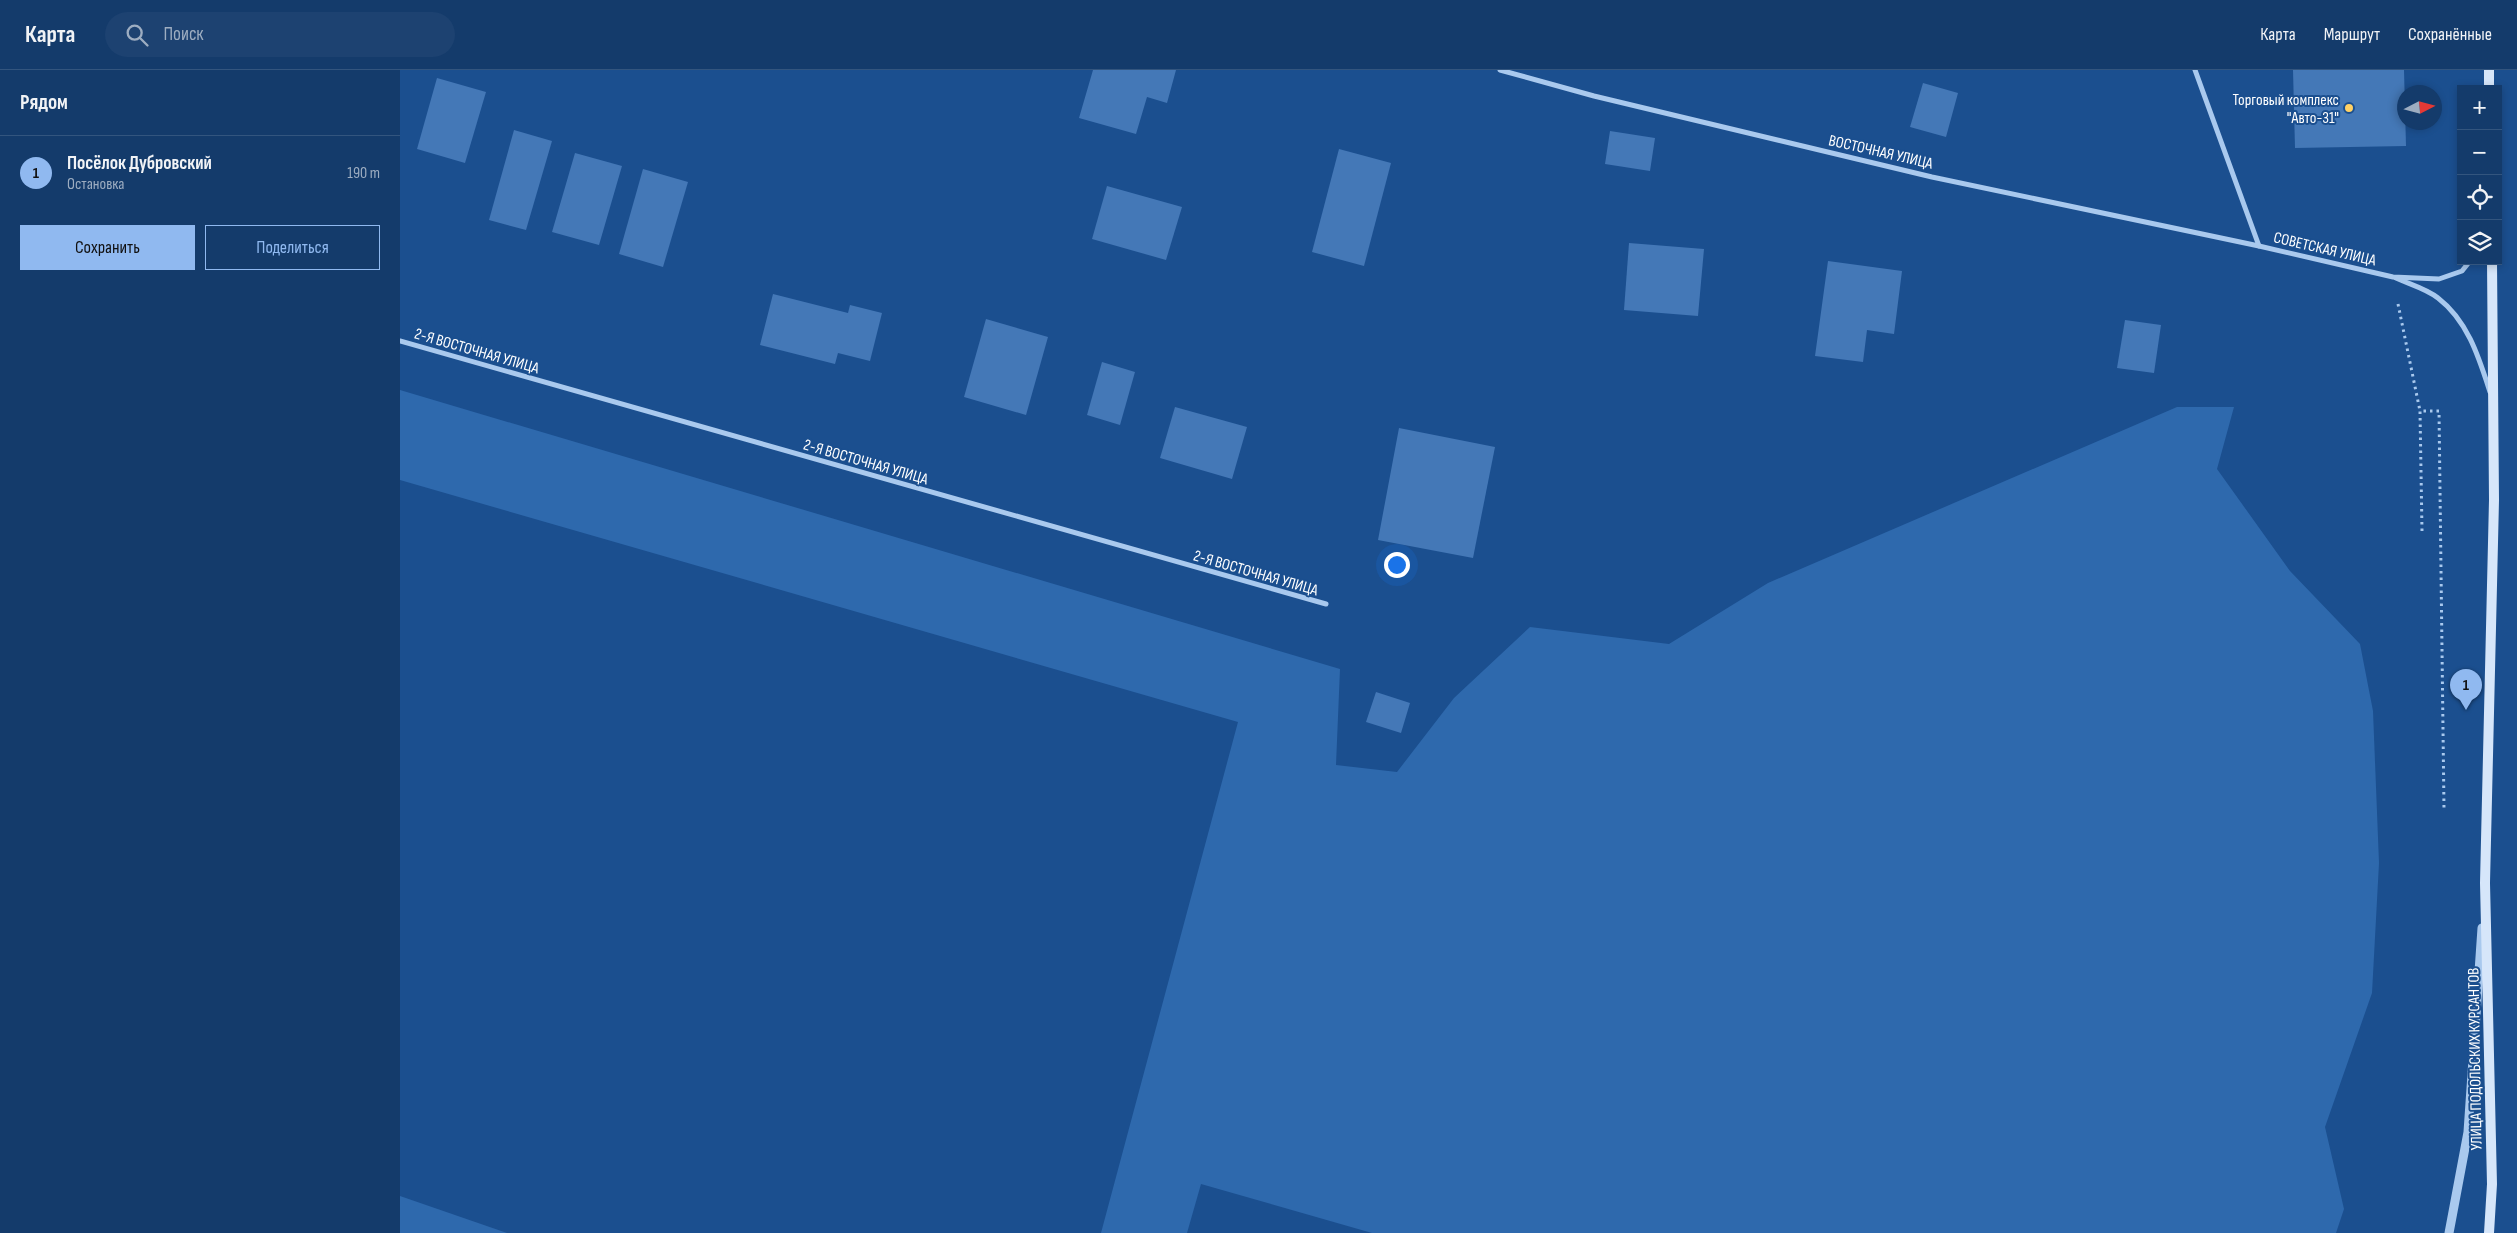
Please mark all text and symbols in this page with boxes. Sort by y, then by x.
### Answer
search box [105,12,455,57]
text: Карта [25,20,75,49]
icon: search [123,21,151,49]
text: Поиск [163,23,204,46]
text: Карта [2260,24,2296,45]
text: Маршрут [2324,24,2380,45]
text: Сохранённые [2408,24,2492,45]
north arrow [2397,85,2442,130]
map controls [2457,85,2502,265]
button: + [2457,85,2502,130]
text: Рядом [20,90,68,115]
place label: Торговый комплекс "Авто-31" [2233,91,2339,128]
marker: Торговый комплекс "Авто-31" [2343,102,2355,114]
button: − [2457,130,2502,175]
street label: ВОСТОЧНАЯ УЛИЦА [1827,131,1935,174]
text: Посёлок Дубровский [67,152,212,175]
text: 1 [33,164,39,183]
text: 190 m [347,164,380,183]
text: Остановка [67,175,124,194]
button: locate [2457,175,2502,220]
button: layers [2457,220,2502,265]
button: Сохранить [20,225,195,270]
button: Поделиться [205,225,380,270]
street label: СОВЕТСКАЯ УЛИЦА [2272,228,2378,271]
street label: 2-Я ВОСТОЧНАЯ УЛИЦА [412,325,541,378]
street label: 2-Я ВОСТОЧНАЯ УЛИЦА [801,436,930,489]
street label: 2-Я ВОСТОЧНАЯ УЛИЦА [1191,547,1320,600]
your location [1384,552,1410,578]
pin: 1 [2450,669,2482,710]
street label: УЛИЦА ПОДОЛЬСКИХ КУРСАНТОВ [2464,967,2487,1150]

